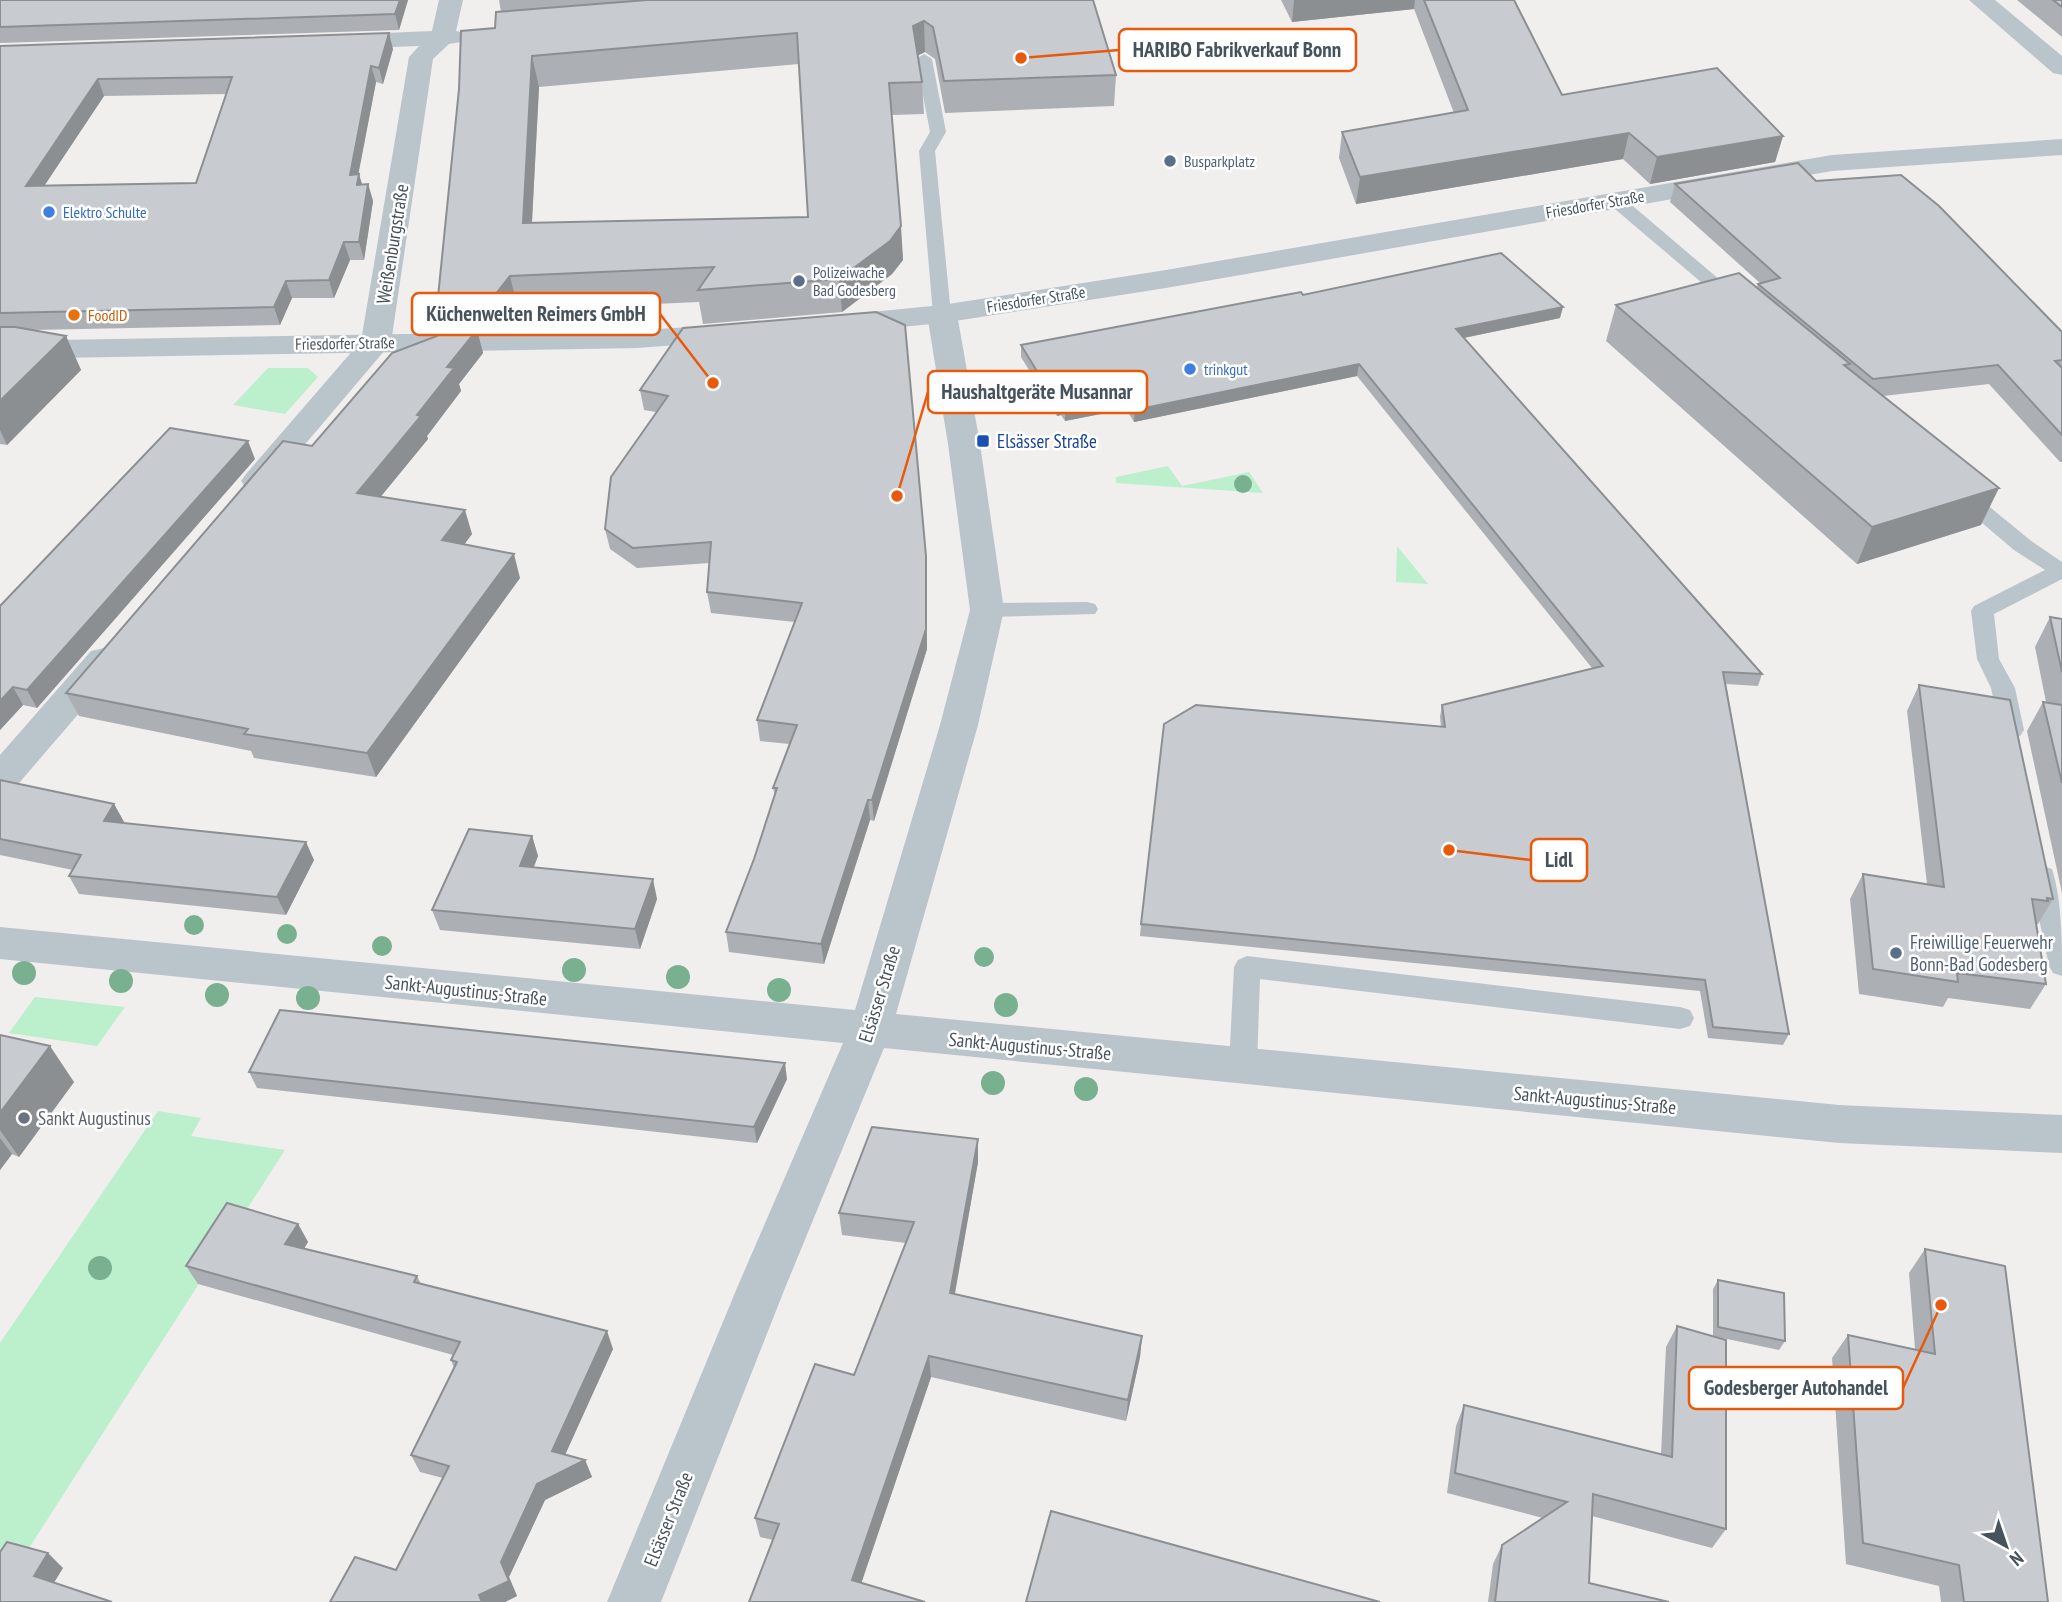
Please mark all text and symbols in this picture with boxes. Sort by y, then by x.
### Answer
callout: HARIBO Fabrikverkauf Bonn [1119,29,1356,71]
text: HARIBO Fabrikverkauf Bonn [1133,36,1341,63]
place label: Busparkplatz [1184,151,1255,171]
marker: Busparkplatz [1162,153,1178,169]
street label: Weißenburgstraße [371,182,413,306]
street label: Friesdorfer Straße [1544,186,1646,222]
place label: Elektro Schulte [63,202,147,222]
marker: Elektro Schulte [41,204,57,220]
place label: Polizeiwache Bad Godesberg [813,262,896,300]
marker: Polizeiwache Bad Godesberg [791,273,807,289]
street label: Friesdorfer Straße [985,281,1087,317]
callout: Küchenwelten Reimers GmbH [412,293,660,335]
text: Küchenwelten Reimers GmbH [426,300,646,327]
place label: FoodID [88,305,128,325]
marker: FoodID [66,307,82,323]
street label: Friesdorfer Straße [295,332,395,354]
place label: trinkgut [1204,359,1248,379]
marker: trinkgut [1182,361,1198,377]
callout: Haushaltgeräte Musannar [928,371,1147,413]
text: Haushaltgeräte Musannar [941,378,1134,405]
place label: Elsässer Straße [997,429,1097,453]
marker: Elsässer Straße [975,433,991,449]
callout: Lidl [1531,839,1587,881]
text: Lidl [1545,846,1574,873]
place label: Freiwillige Feuerwehr Bonn-Bad Godesberg [1910,930,2054,976]
street label: Elsässer Straße [853,943,905,1045]
marker: Freiwillige Feuerwehr Bonn-Bad Godesberg [1888,945,1904,961]
street label: Sankt-Augustinus-Straße [384,970,548,1010]
street label: Sankt-Augustinus-Straße [948,1027,1112,1065]
street label: Sankt-Augustinus-Straße [1513,1081,1677,1119]
place label: Sankt Augustinus [38,1106,151,1130]
marker: Sankt Augustinus [16,1110,32,1126]
callout: Godesberger Autohandel [1689,1367,1903,1409]
text: Godesberger Autohandel [1704,1374,1889,1401]
street label: Elsässer Straße [638,1468,698,1570]
north arrow [1971,1511,2041,1581]
text: N [2005,1547,2029,1572]

